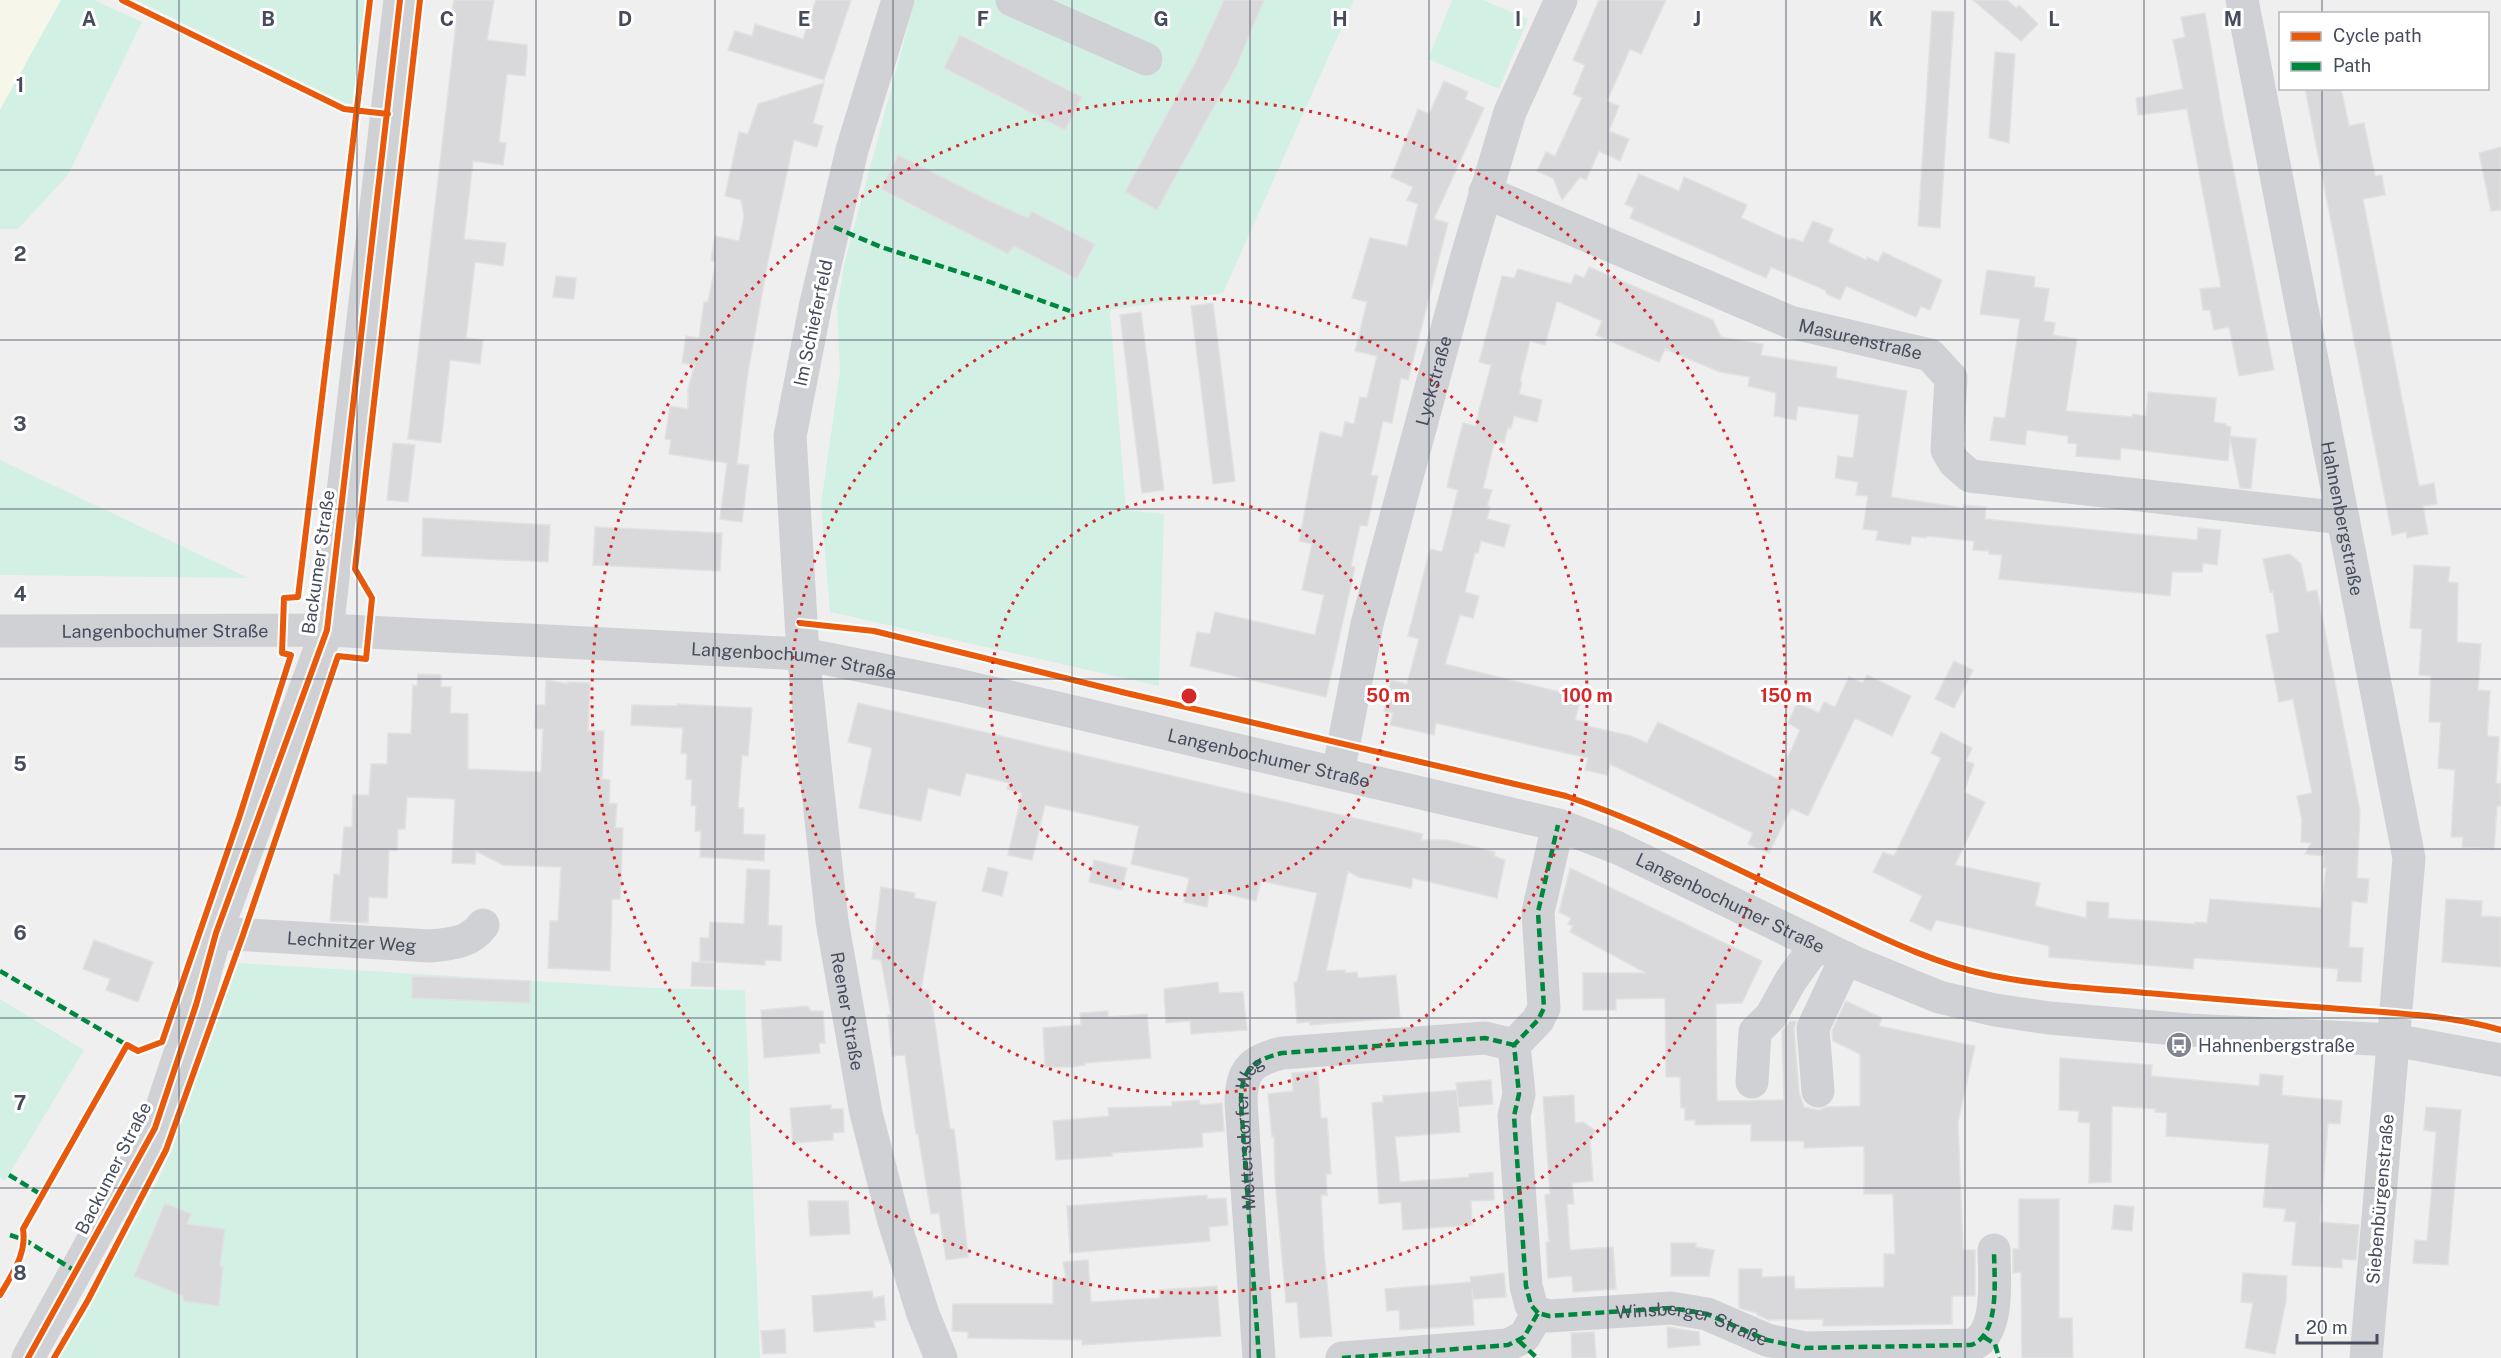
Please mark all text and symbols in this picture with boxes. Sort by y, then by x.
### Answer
text: A [82,7,96,31]
text: B [261,7,275,31]
text: C [440,7,454,31]
text: D [618,7,632,31]
text: E [798,7,810,31]
text: F [977,7,989,31]
text: G [1153,7,1169,31]
text: H [1332,7,1348,31]
text: I [1515,7,1521,31]
text: J [1693,7,1701,31]
text: K [1869,7,1883,31]
text: L [2048,7,2060,31]
text: M [2224,7,2242,31]
legend [2279,12,2489,90]
text: Cycle path [2333,25,2422,46]
text: Path [2333,55,2371,76]
text: 1 [16,73,24,97]
text: 2 [14,242,26,266]
street label: Im Schieferfeld [789,258,837,388]
street label: Masurenstraße [1797,314,1924,363]
street label: Lyckstraße [1411,333,1455,428]
text: 3 [13,412,27,436]
street label: Hahnenbergstraße [2318,439,2368,597]
street label: Backumer Straße [297,488,339,636]
text: 4 [13,582,27,606]
street label: Langenbochumer Straße [61,620,269,641]
street label: Langenbochumer Straße [691,638,898,683]
text: 50 m [1366,685,1410,706]
text: 100 m [1561,685,1613,706]
text: 150 m [1760,685,1812,706]
centre of rings [1179,686,1199,706]
street label: Langenbochumer Straße [1166,724,1372,791]
text: 5 [13,752,27,776]
street label: Langenbochumer Straße [1633,848,1828,957]
text: 6 [13,921,27,945]
street label: Lechnitzer Weg [286,927,417,956]
street label: Reener Straße [827,950,869,1072]
bus stop icon: Hahnenbergstraße [2164,1030,2194,1060]
place label: Hahnenbergstraße [2198,1035,2355,1056]
street label: Mettersdorfer Weg [1230,1050,1268,1211]
text: 7 [14,1091,26,1115]
street label: Backumer Straße [71,1098,155,1238]
street label: Siebenbürgenstraße [2362,1113,2398,1285]
text: 8 [13,1261,27,1285]
street label: Winsberger Straße [1615,1297,1771,1350]
scale bar [2297,1307,2376,1345]
text: 20 m [2306,1317,2348,1338]

